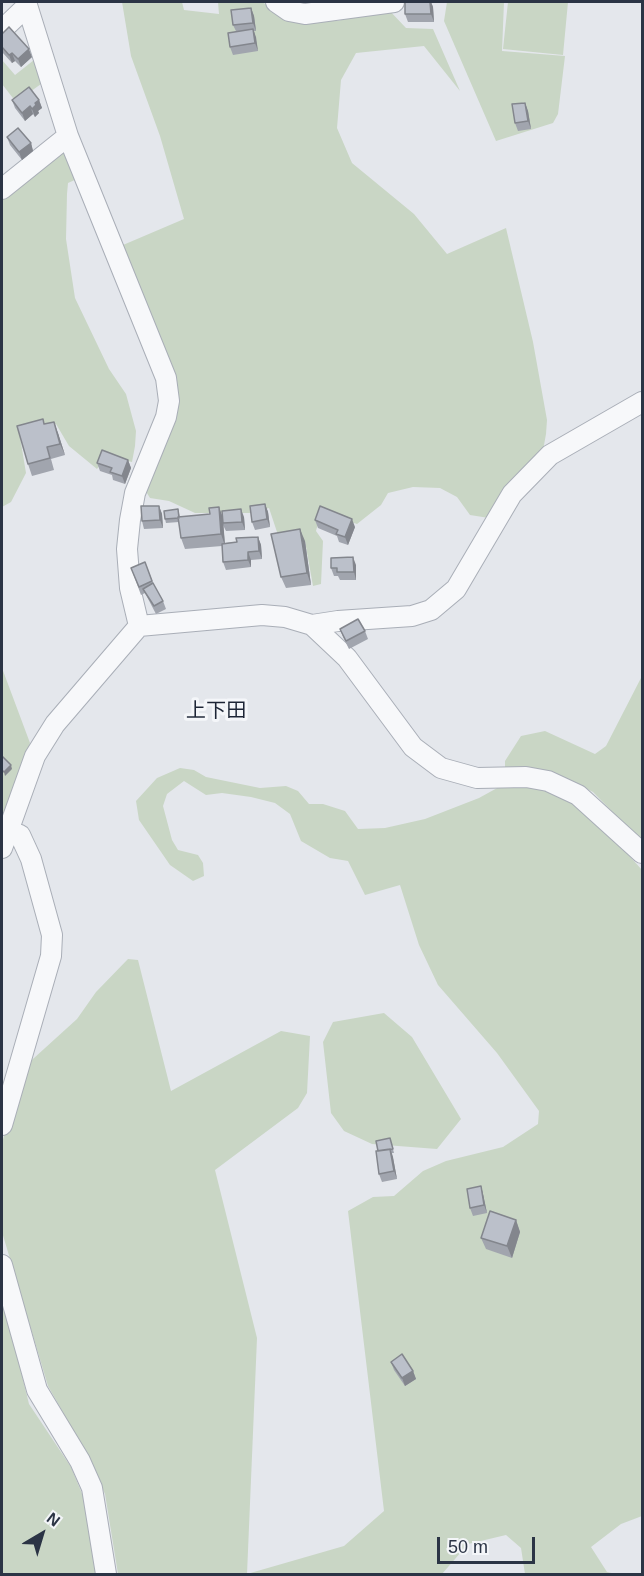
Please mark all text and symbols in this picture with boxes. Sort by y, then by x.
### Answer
district label: 上下田 [186,699,246,723]
north arrow [12,1504,72,1564]
text: N [44,1509,63,1530]
scale bar [440,1525,538,1563]
text: 50 m [448,1537,488,1557]

